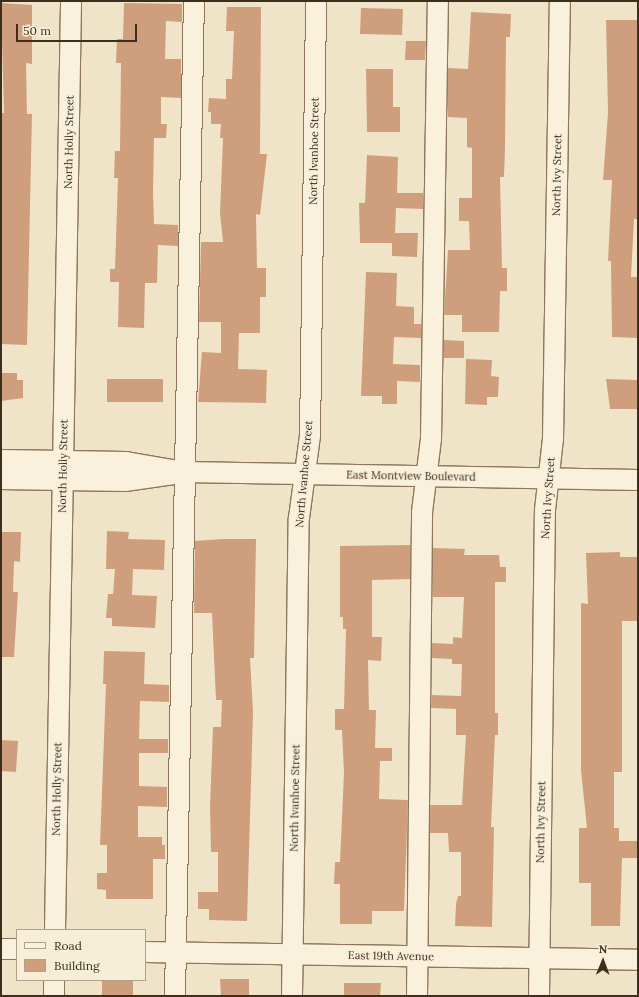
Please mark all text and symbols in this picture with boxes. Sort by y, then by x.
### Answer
scale bar [18,16,139,42]
text: 50 m [23,23,51,38]
street label: North Holly Street [62,95,76,189]
street label: North Ivanhoe Street [306,97,322,205]
street label: North Ivy Street [550,134,564,216]
street label: North Holly Street [56,419,70,513]
street label: North Ivanhoe Street [293,420,315,528]
street label: North Ivy Street [539,457,557,539]
street label: East Montview Boulevard [346,468,476,484]
street label: North Holly Street [50,742,64,836]
street label: North Ivanhoe Street [287,744,303,852]
street label: North Ivy Street [534,781,548,863]
legend [16,929,146,981]
text: Road [54,938,82,953]
north arrow [583,941,623,981]
text: N [599,942,608,956]
street label: East 19th Avenue [348,949,434,963]
text: Building [54,958,100,973]

